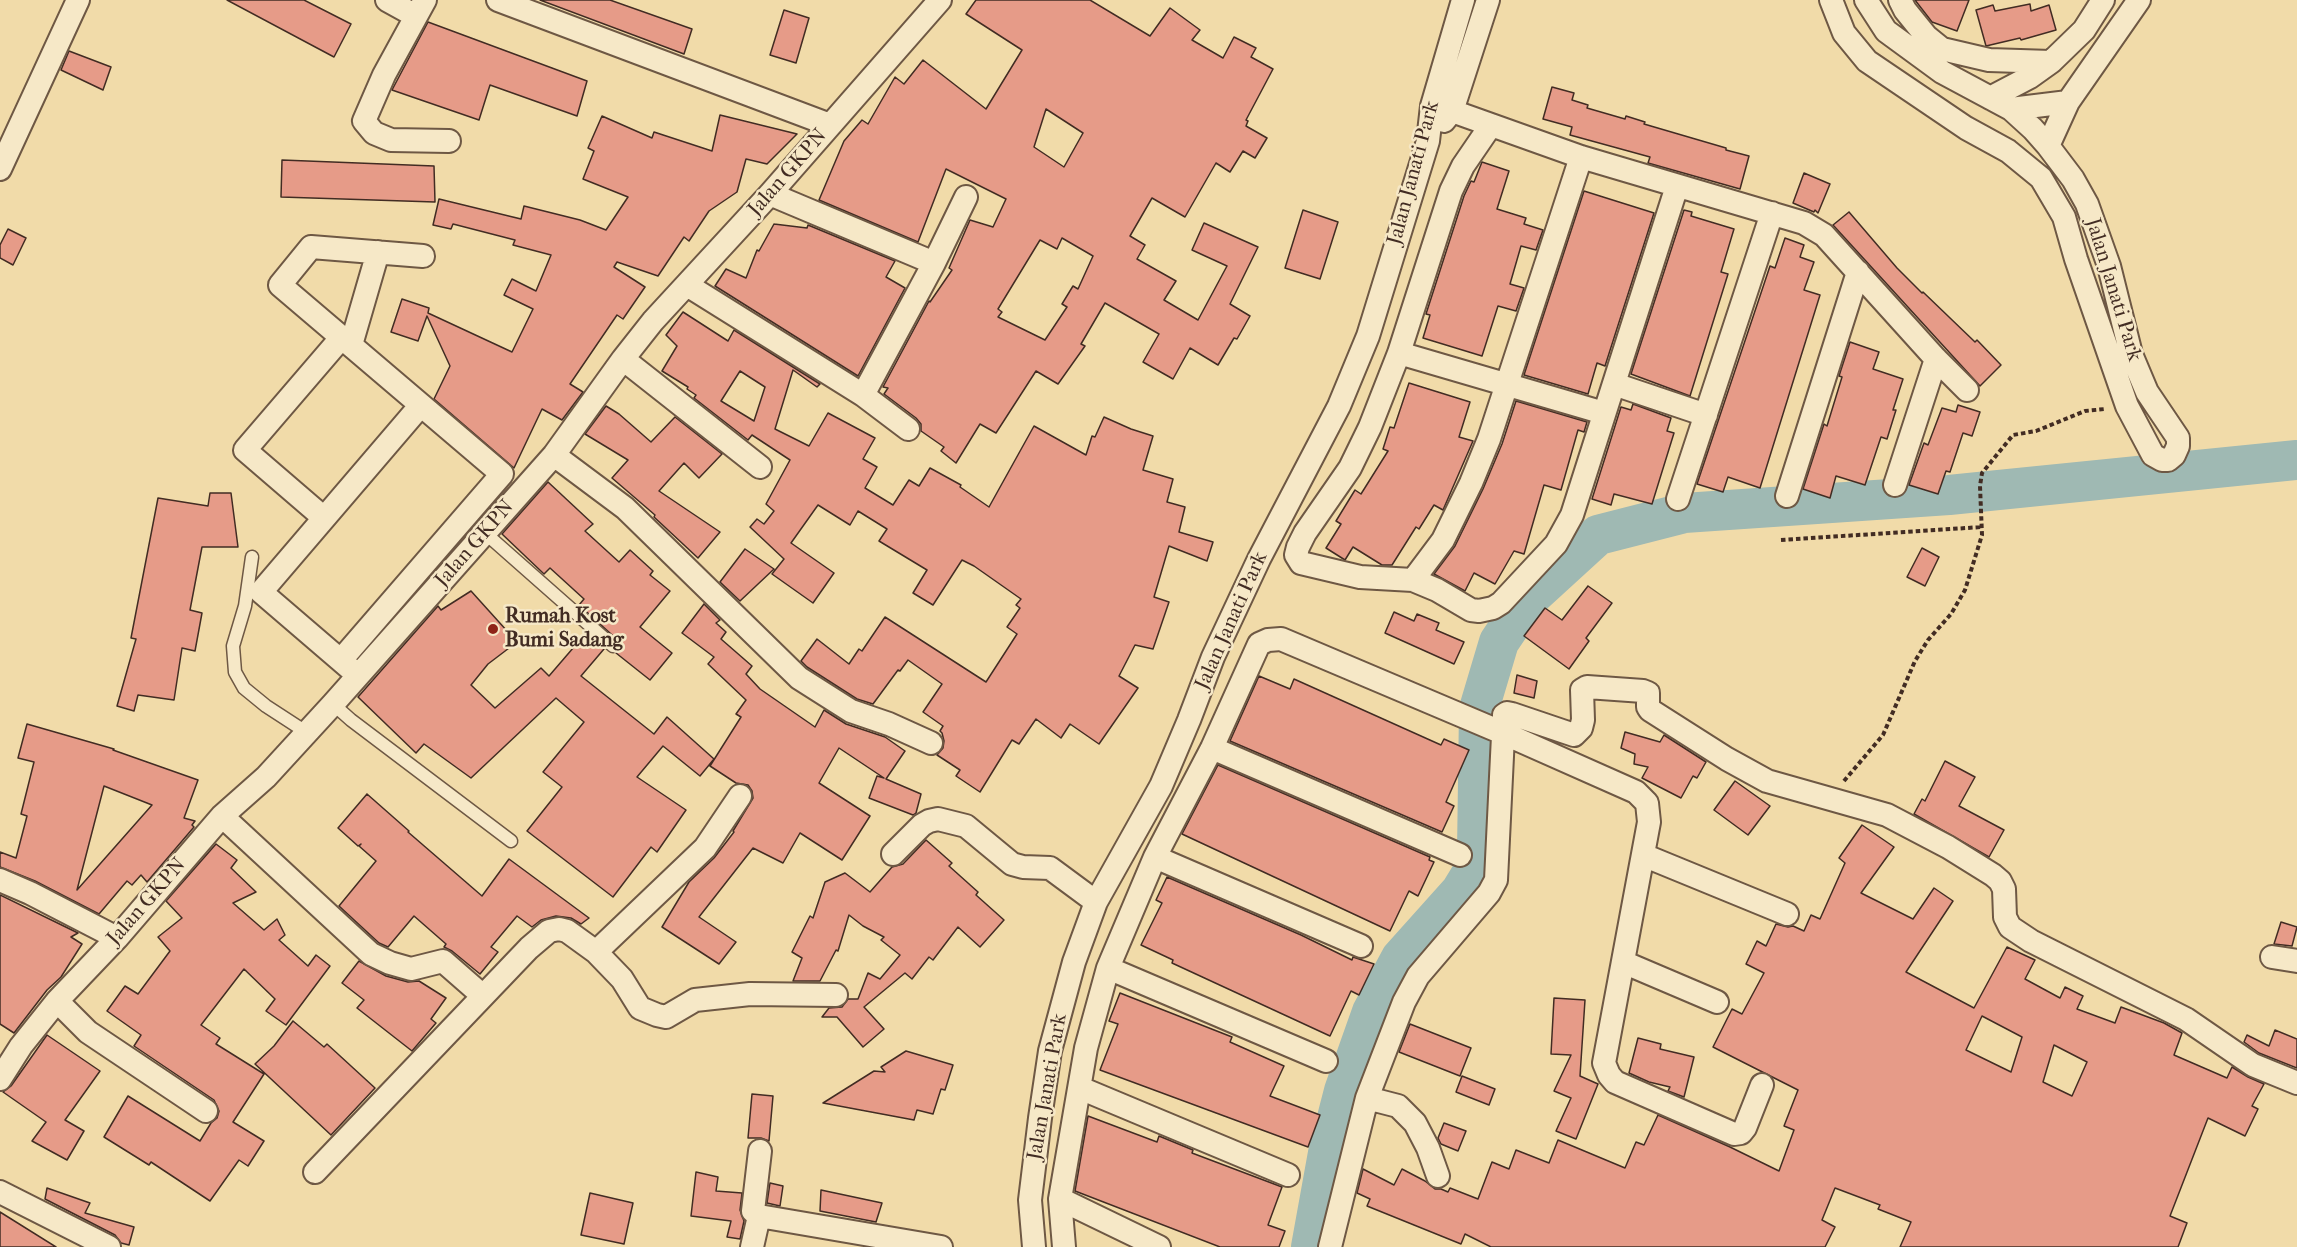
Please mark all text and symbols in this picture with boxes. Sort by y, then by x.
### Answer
street label: Jalan Janati Park [1383,98,1445,248]
street label: Jalan GKPN [743,124,833,222]
street label: Jalan Janati Park [2079,215,2147,365]
street label: Jalan GKPN [430,495,520,593]
street label: Jalan Janati Park [1190,548,1274,694]
place label: Rumah Kost Bumi Sadang [505,604,624,654]
marker: Rumah Kost Bumi Sadang [486,622,500,636]
street label: Jalan GKPN [102,853,192,951]
street label: Jalan Janati Park [1023,1012,1073,1162]

